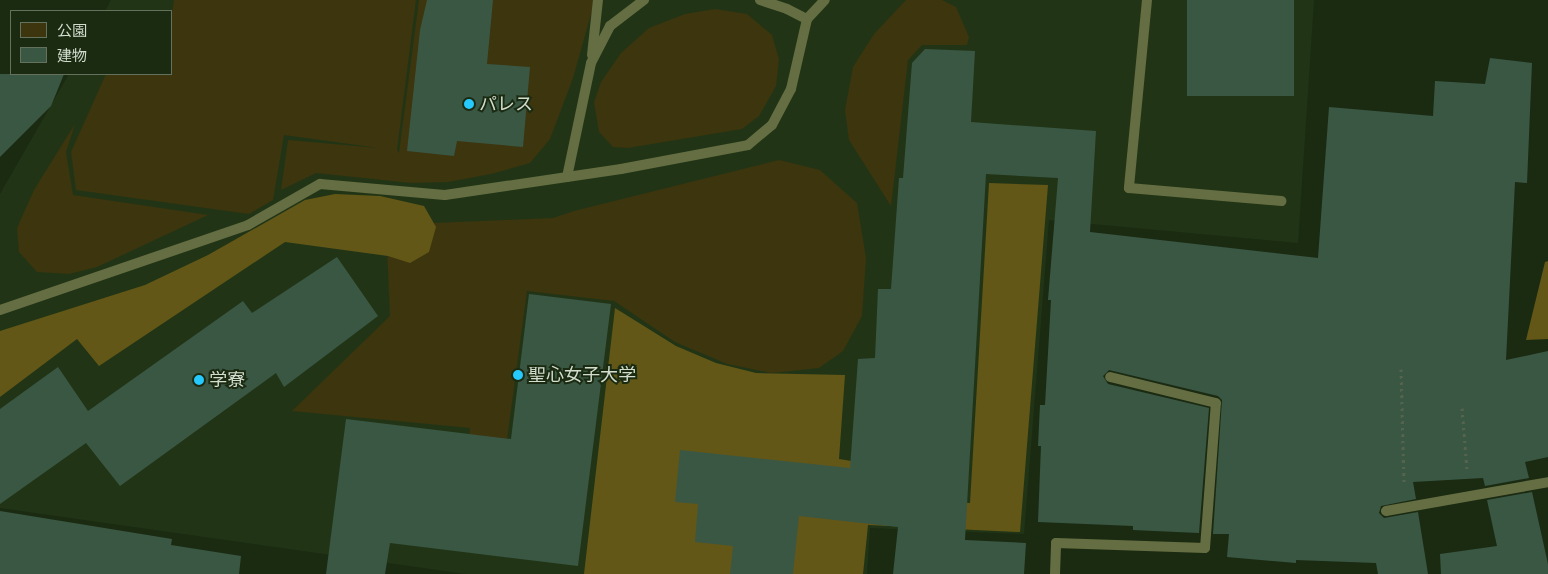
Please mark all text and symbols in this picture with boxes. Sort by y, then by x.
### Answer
legend [10,10,172,75]
text: 公園 [57,22,87,39]
text: 建物 [57,47,87,64]
place label: パレス [479,93,533,115]
marker: パレス [463,98,475,110]
place label: 聖心女子大学 [528,364,636,386]
place label: 学寮 [209,369,245,391]
marker: 聖心女子大学 [512,369,524,381]
marker: 学寮 [193,374,205,386]

